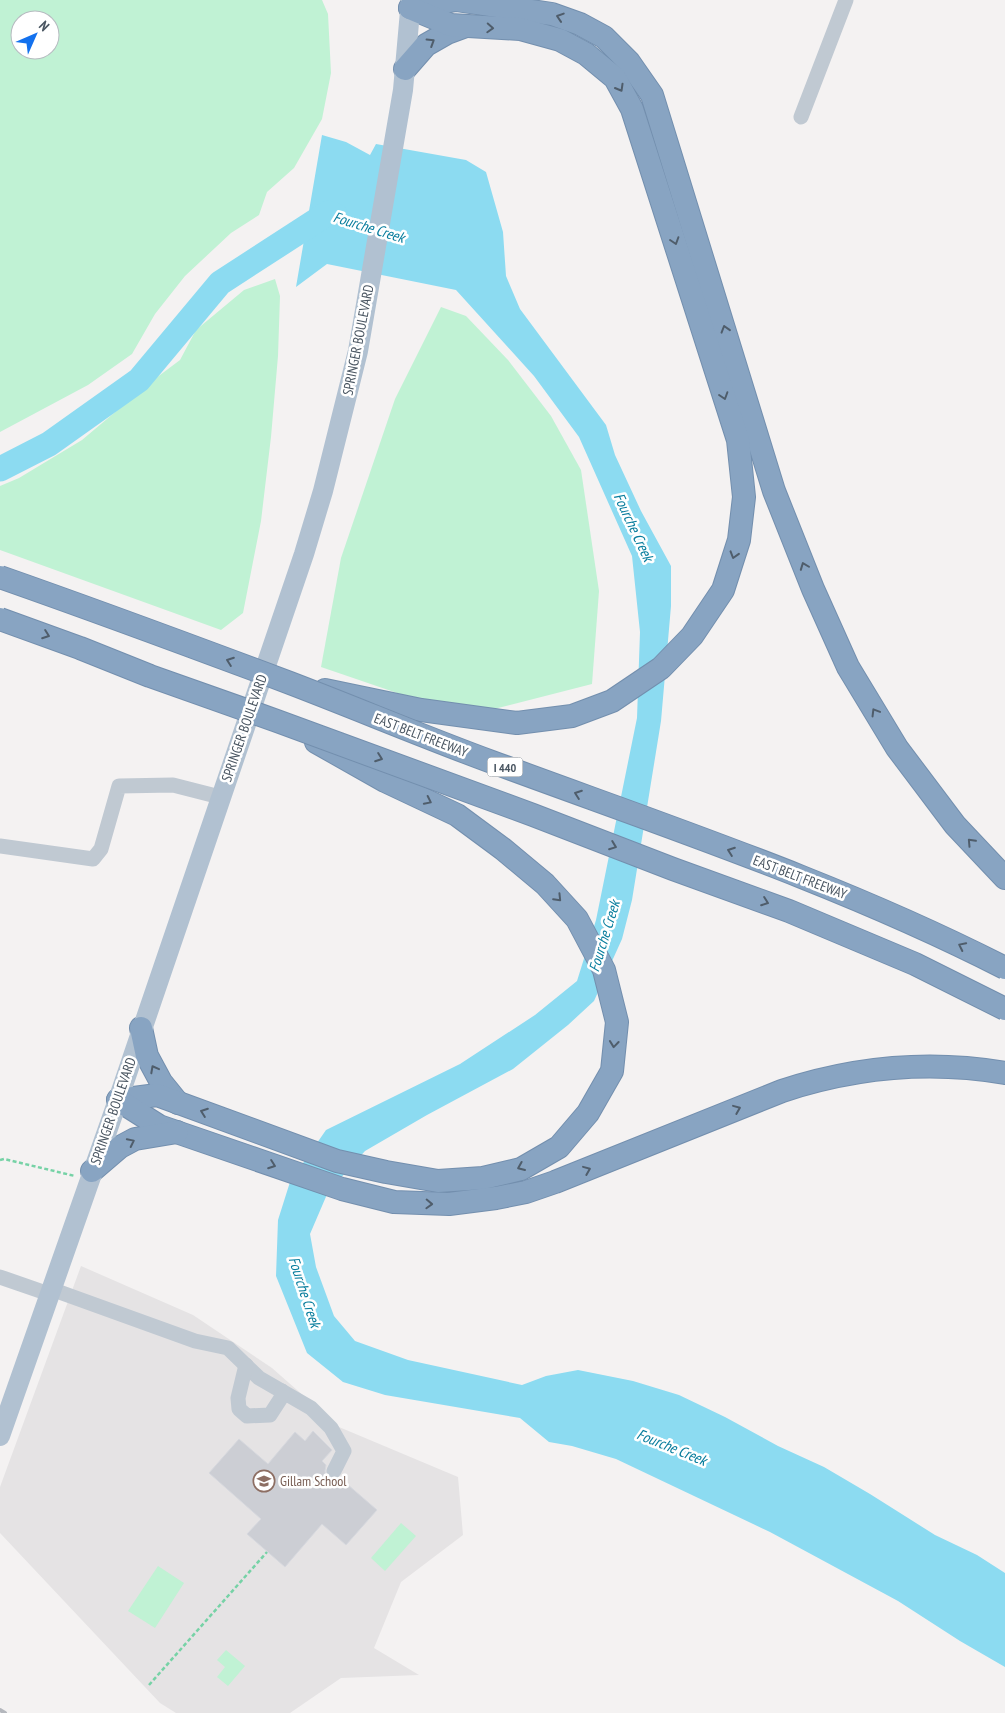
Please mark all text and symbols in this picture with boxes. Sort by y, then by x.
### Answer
north arrow [10,10,60,60]
one-way arrow [556,13,565,23]
text: N [35,17,53,35]
one-way arrow [486,22,494,33]
one-way arrow [426,39,435,49]
one-way arrow [614,83,624,92]
water label: Fourche Creek [331,207,409,247]
one-way arrow [669,236,679,245]
street label: SPRINGER BOULEVARD [338,283,378,397]
one-way arrow [721,326,731,334]
one-way arrow [718,391,728,399]
water label: Fourche Creek [610,490,659,566]
one-way arrow [730,550,740,558]
one-way arrow [800,562,810,571]
one-way arrow [41,629,50,639]
one-way arrow [227,657,235,667]
street label: SPRINGER BOULEVARD [217,672,271,784]
one-way arrow [872,708,881,718]
street label: EAST BELT FREEWAY [372,709,471,761]
one-way arrow [374,752,383,762]
road number: I 440 [488,758,522,776]
one-way arrow [574,790,583,800]
one-way arrow [423,795,432,806]
one-way arrow [968,839,977,848]
one-way arrow [608,840,617,850]
one-way arrow [727,847,735,857]
street label: EAST BELT FREEWAY [751,851,850,903]
one-way arrow [552,892,561,901]
water label: Fourche Creek [584,896,624,974]
one-way arrow [761,896,769,906]
one-way arrow [958,942,967,952]
one-way arrow [609,1041,620,1049]
street label: SPRINGER BOULEVARD [86,1055,140,1167]
one-way arrow [150,1065,160,1074]
one-way arrow [732,1105,741,1116]
one-way arrow [201,1108,209,1118]
one-way arrow [126,1138,135,1148]
one-way arrow [268,1159,276,1169]
one-way arrow [518,1161,527,1171]
one-way arrow [582,1166,590,1176]
one-way arrow [425,1199,433,1210]
water label: Fourche Creek [285,1254,326,1332]
water label: Fourche Creek [634,1424,712,1470]
school or university icon: Gillam School [252,1469,276,1493]
place label: Gillam School [280,1472,347,1490]

